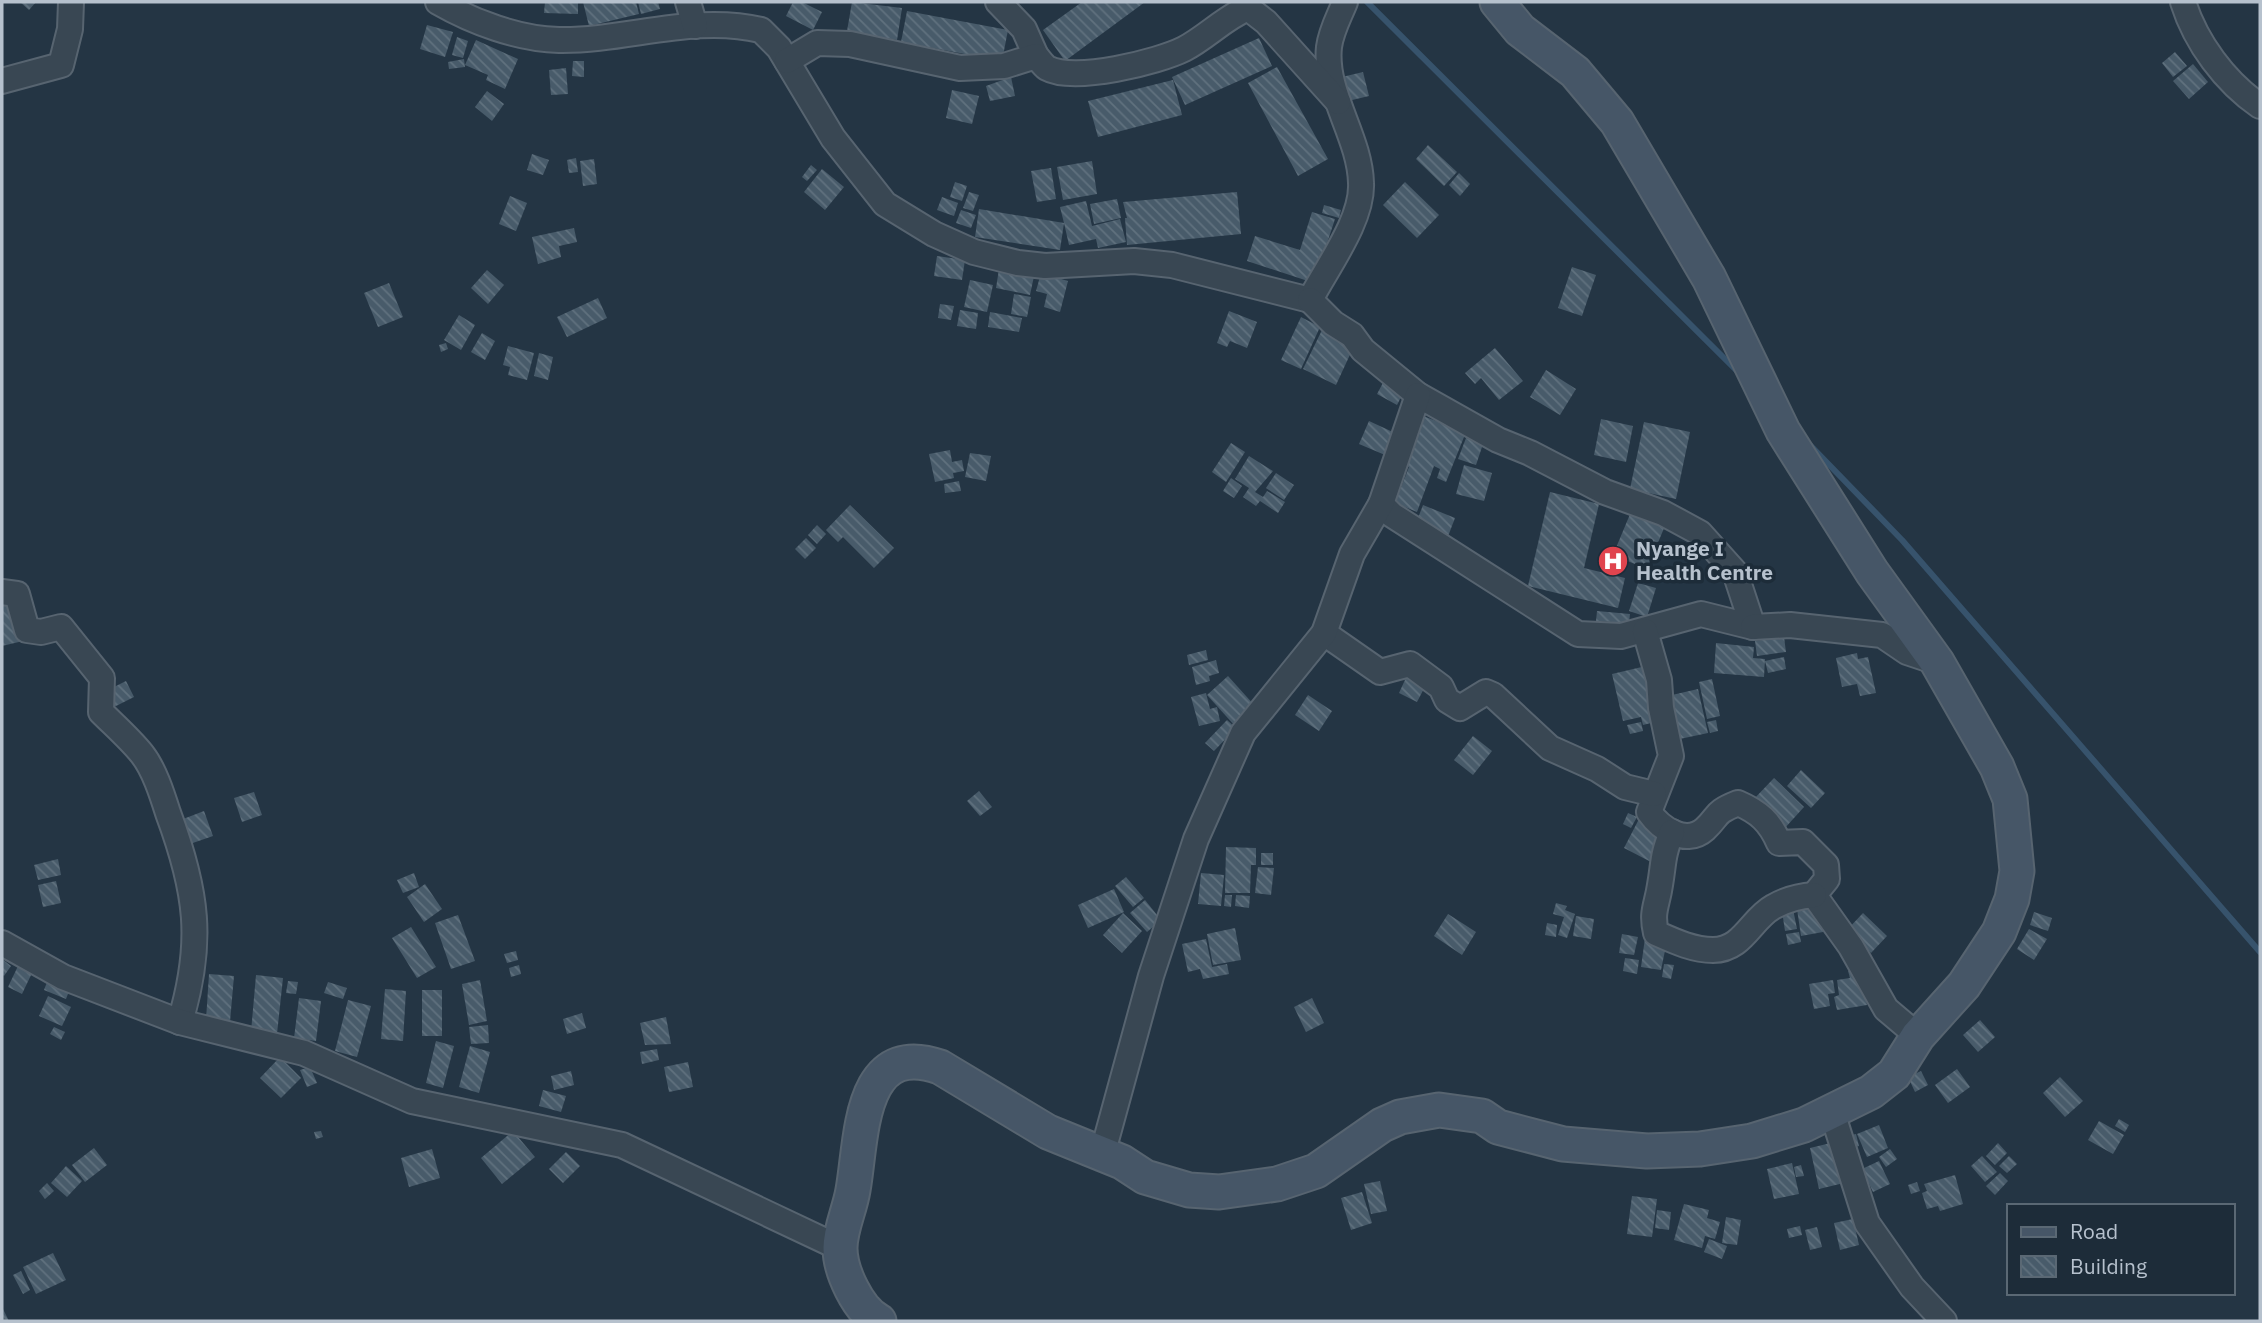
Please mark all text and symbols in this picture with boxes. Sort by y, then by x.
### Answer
place label: Nyange I Health Centre [1636,534,1773,586]
hospital icon: Nyange I Health Centre [1596,544,1630,578]
legend [2007,1204,2234,1295]
text: Road [2070,1217,2118,1245]
text: Building [2070,1252,2147,1280]

